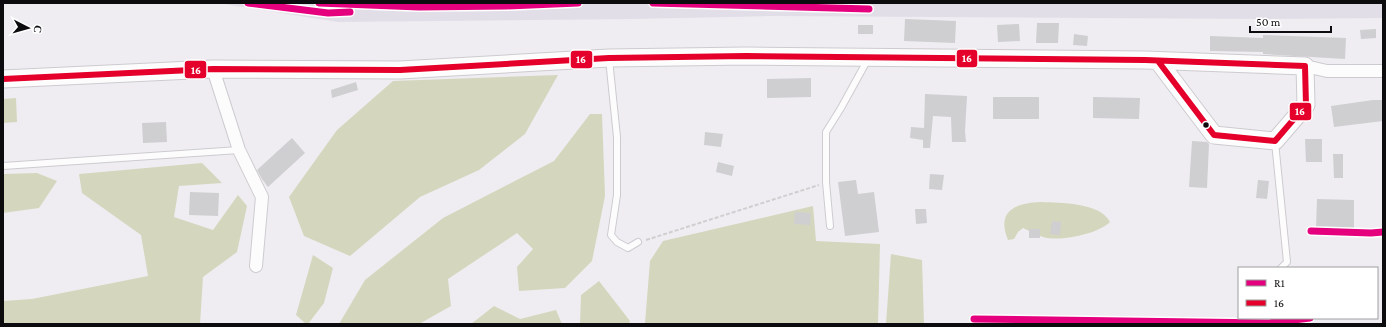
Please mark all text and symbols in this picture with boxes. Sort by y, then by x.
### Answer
north arrow [8,8,48,48]
scale bar [1250,8,1331,34]
text: 50 m [1256,15,1281,29]
text: С [32,24,44,34]
line badge: 16 [956,49,978,68]
line badge: 16 [570,50,593,69]
text: 16 [962,52,972,64]
text: 16 [576,53,586,65]
line badge: 16 [184,60,207,79]
text: 16 [191,64,201,76]
line badge: 16 [1289,102,1312,121]
text: 16 [1295,105,1305,117]
unlabelled marker [1201,120,1211,130]
legend [1238,267,1378,319]
text: R1 [1274,276,1285,290]
text: 16 [1274,296,1284,310]

